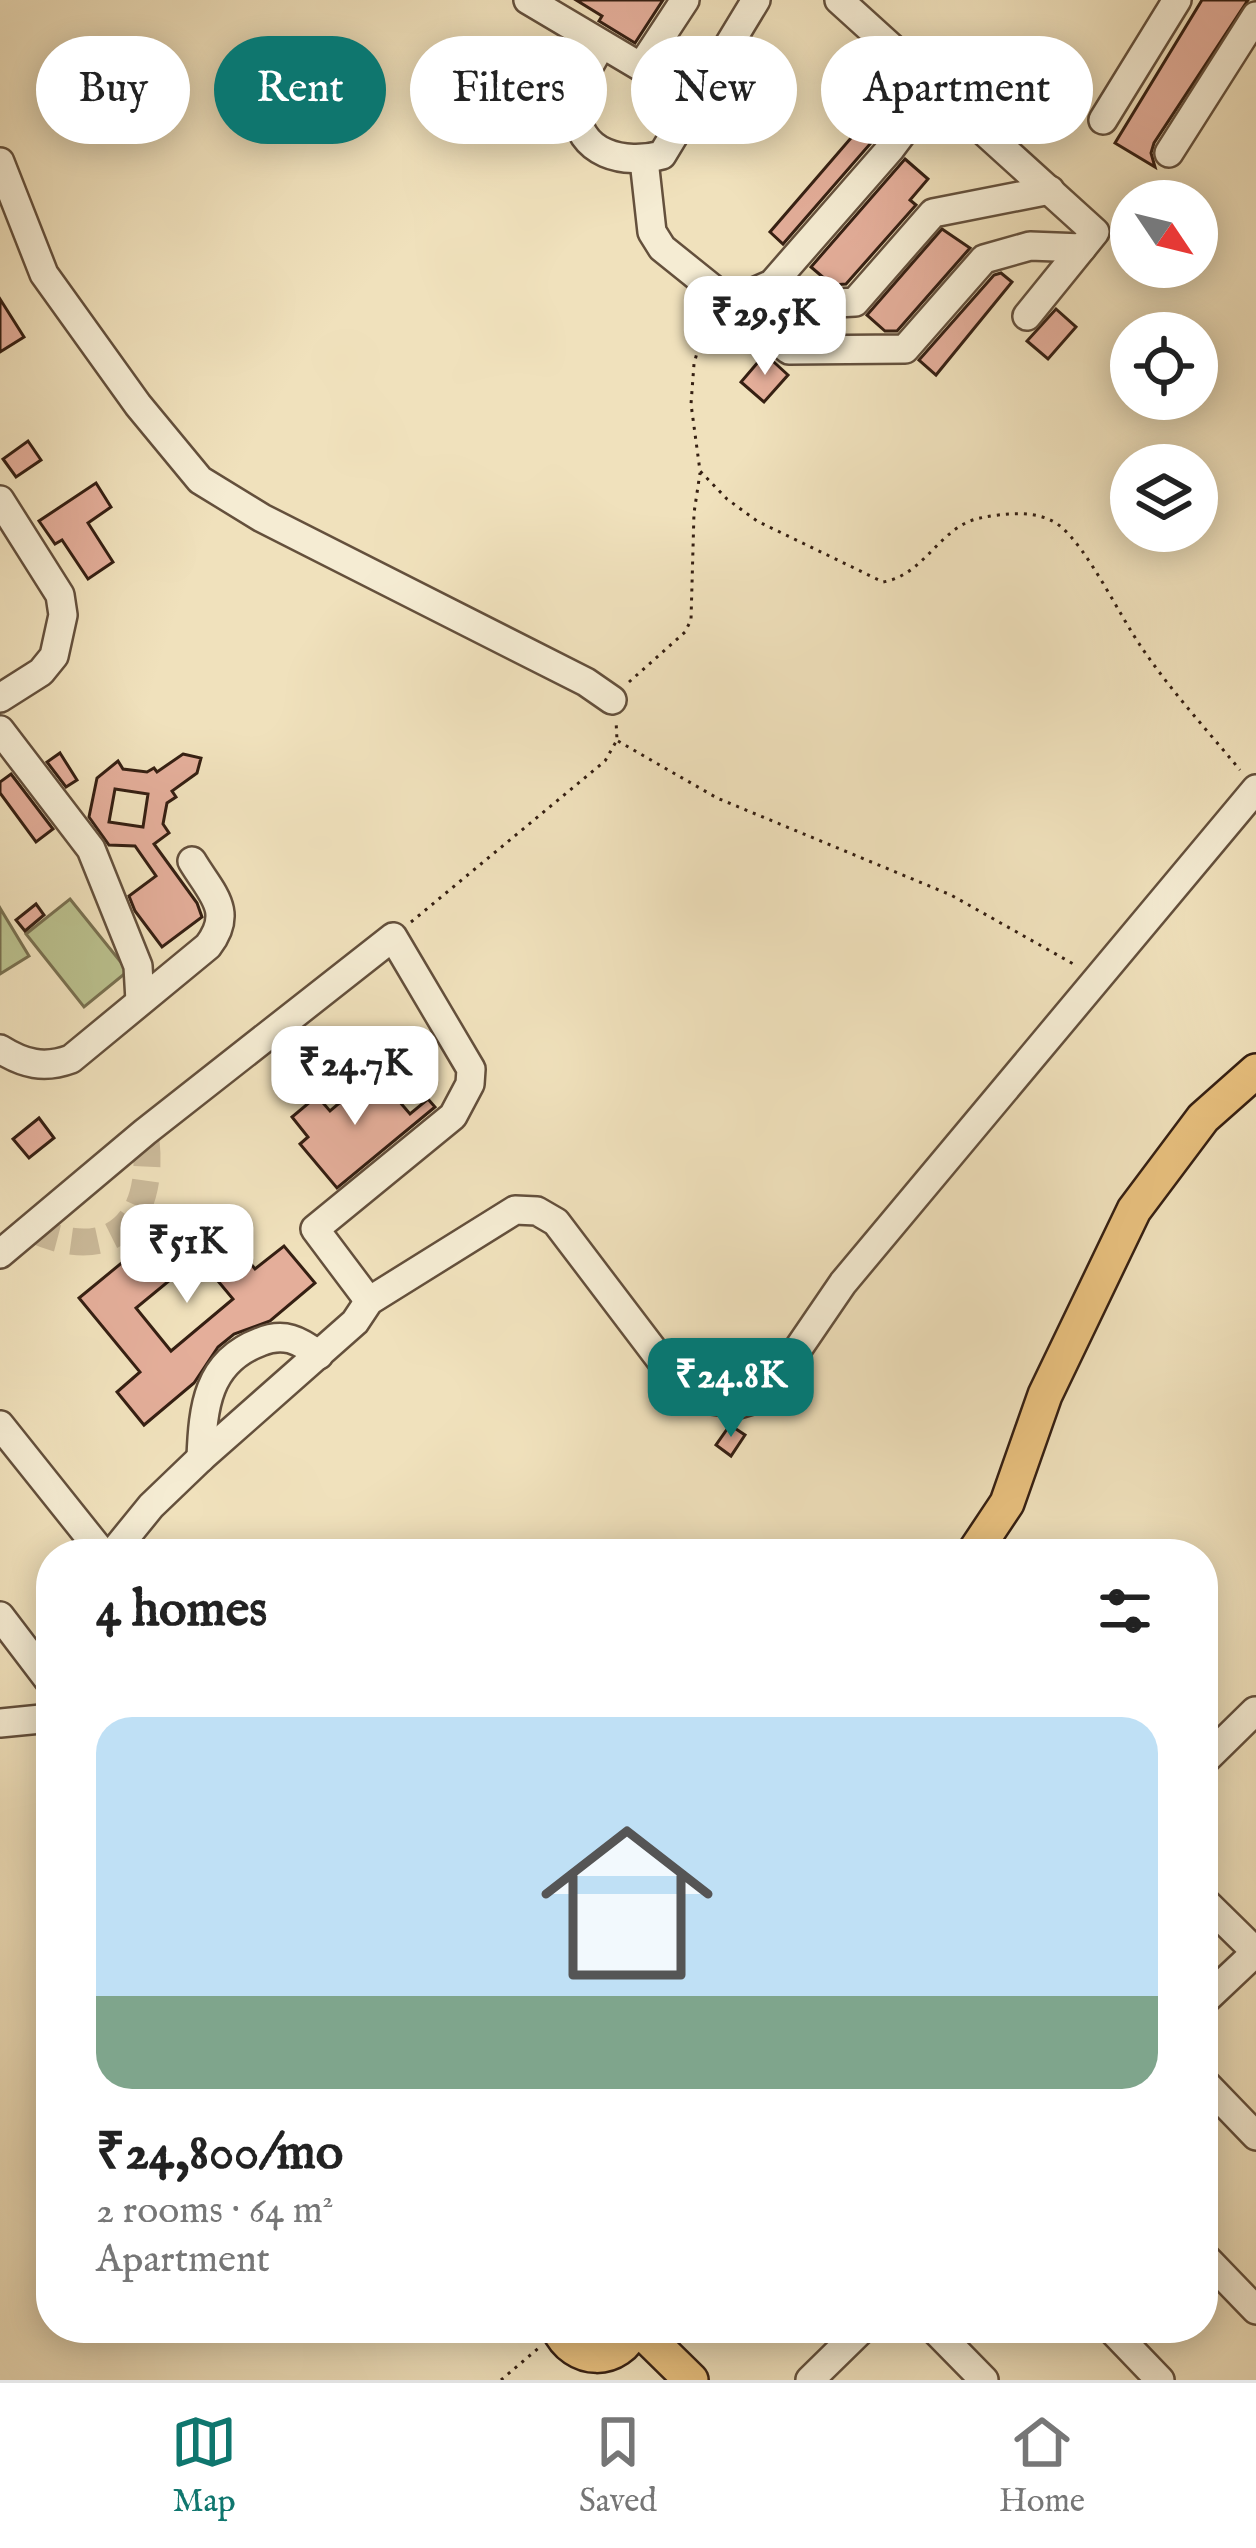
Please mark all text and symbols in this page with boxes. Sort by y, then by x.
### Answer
chip: Buy [36,36,190,144]
chip: Rent [214,36,386,144]
chip: Filters [410,36,607,144]
chip: New [631,36,797,144]
chip: Apartment [821,36,1093,144]
north arrow [1110,180,1218,288]
map controls [1110,180,1218,552]
pin: ₹29.5K [667,276,863,378]
text: ₹29.5K [711,290,819,339]
button: locate [1110,312,1218,420]
button: layers [1110,444,1218,552]
pin: ₹24.7K [257,1026,453,1128]
text: ₹24.7K [298,1040,412,1089]
pin: ₹51K [116,1204,258,1306]
text: ₹51K [147,1218,227,1267]
pin: ₹24.8K [633,1338,829,1440]
text: ₹24.8K [675,1352,787,1401]
icon: filters [1092,1578,1158,1644]
text: 4 homes [96,1579,267,1644]
icon: home [519,1795,735,2011]
text: ₹24,800/mo [96,2122,343,2187]
text: 2 rooms · 64 m² [96,2187,334,2236]
text: Apartment [96,2236,270,2285]
tab: Map [171,2409,237,2523]
tab: Saved [579,2409,657,2523]
tab: Home [999,2409,1085,2523]

